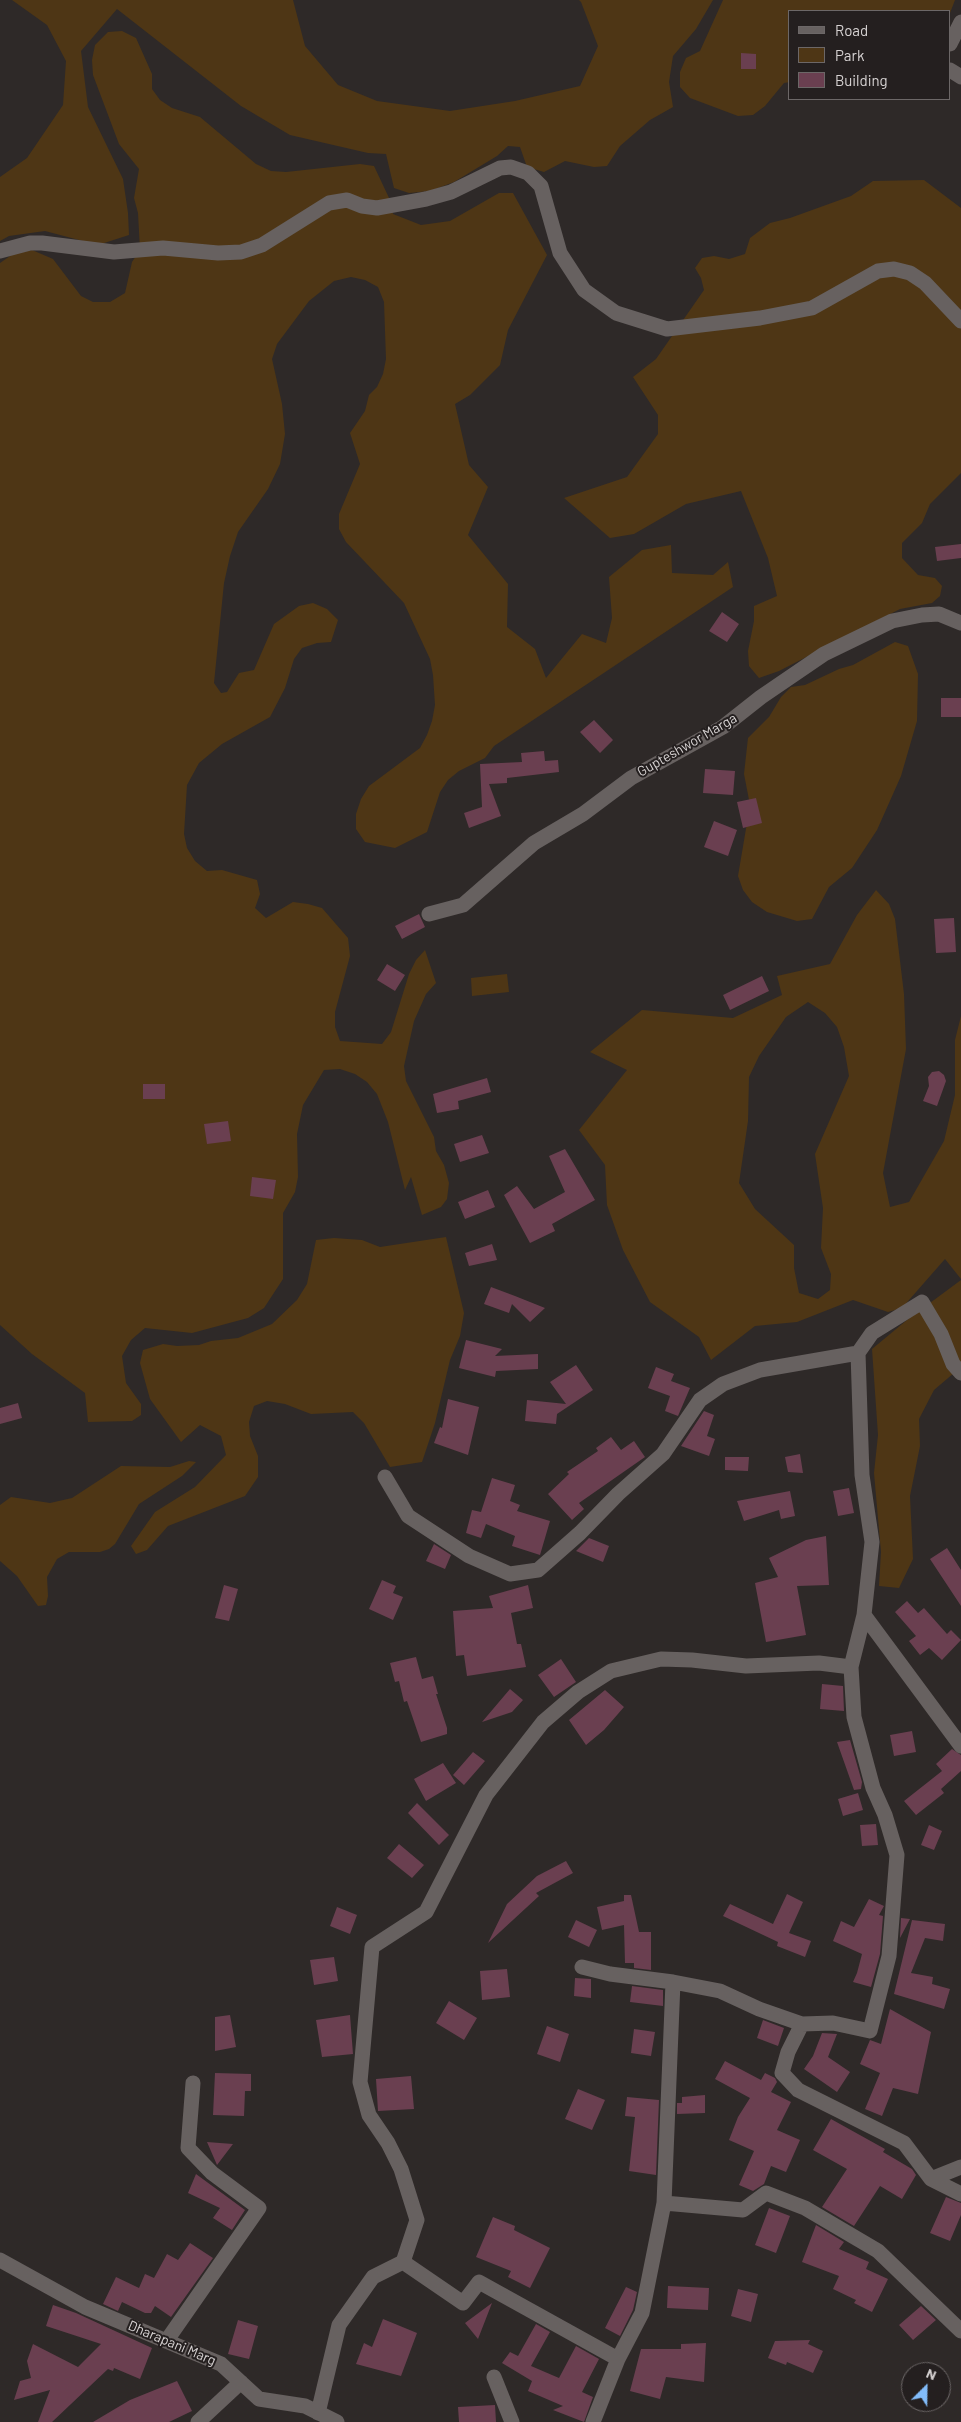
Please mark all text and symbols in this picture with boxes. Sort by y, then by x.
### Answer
legend [788,10,951,100]
text: Road [835,21,868,39]
text: Park [835,46,864,64]
text: Building [835,71,888,89]
street label: Gupteshwor Marga [634,710,740,780]
street label: Dharapani Marg [125,2317,219,2369]
north arrow [901,2362,951,2412]
text: N [924,2364,939,2383]

